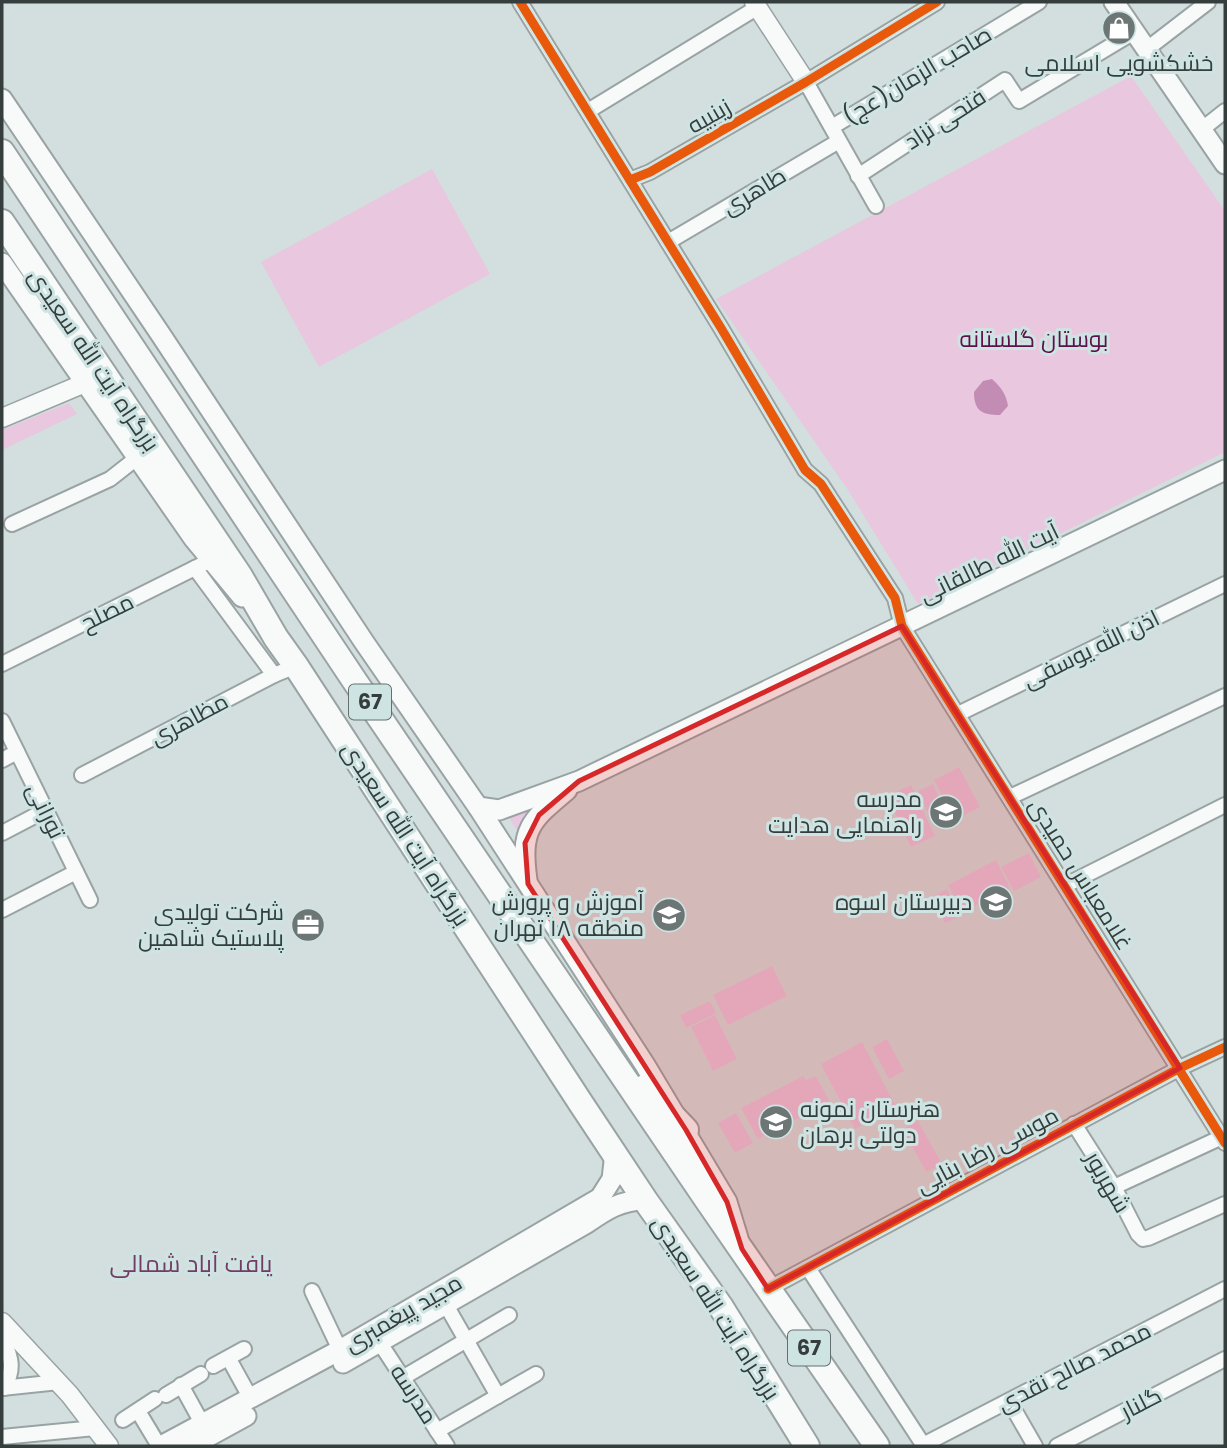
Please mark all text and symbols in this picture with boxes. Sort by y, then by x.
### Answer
shop icon: خشکشویی اسلامی [1100,9,1138,47]
street label: صاحب الزمان(عج) [837,18,997,132]
place label: خشکشویی اسلامی [1024,47,1214,79]
street label: فتحی نزاد [898,81,992,157]
street label: زینبیه [681,91,737,141]
street label: طاهری [716,159,792,223]
street label: بزرگراه آیت الله سعیدی [21,262,167,458]
park label: بوستان گلستانه [960,323,1108,355]
street label: آیت الله طالقانی [914,515,1064,611]
street label: مصلح [75,585,139,639]
street label: اذن الله یوسفی [1017,602,1165,696]
road number: 67 [349,684,391,720]
street label: مظاهری [144,685,234,753]
street label: بزرگراه آیت الله سعیدی [334,735,478,933]
street label: تورانی [19,778,73,844]
place label: مدرسه راهنمایی هدایت [768,783,922,841]
street label: غلامعباس حمیدی [1021,792,1141,956]
school or university icon: مدرسه راهنمایی هدایت [927,793,965,831]
school or university icon: دبیرستان اسوه [977,883,1015,921]
place label: آموزش و پرورش منطقه ۱۸ تهران [492,886,644,944]
place label: دبیرستان اسوه [835,886,972,918]
place label: شرکت تولیدی پلاستیک شاهین [138,896,284,954]
school or university icon: آموزش و پرورش منطقه ۱۸ تهران [650,896,688,934]
office icon: شرکت تولیدی پلاستیک شاهین [289,906,327,944]
place label: هنرستان نمونه دولتی برهان [800,1093,940,1151]
street label: موسی رضا بنایی [910,1099,1064,1201]
school or university icon: هنرستان نمونه دولتی برهان [757,1103,795,1141]
street label: شهریور [1076,1143,1139,1219]
street label: بزرگراه آیت الله سعیدی [644,1209,788,1407]
district label: یافت آباد شمالی [110,1247,273,1280]
street label: مجید پیغمبری [338,1266,468,1360]
street label: محمد صالح نقدی [991,1314,1157,1420]
road number: 67 [788,1330,830,1366]
street label: مدرسه [383,1358,445,1430]
street label: گلنار [1113,1379,1167,1428]

